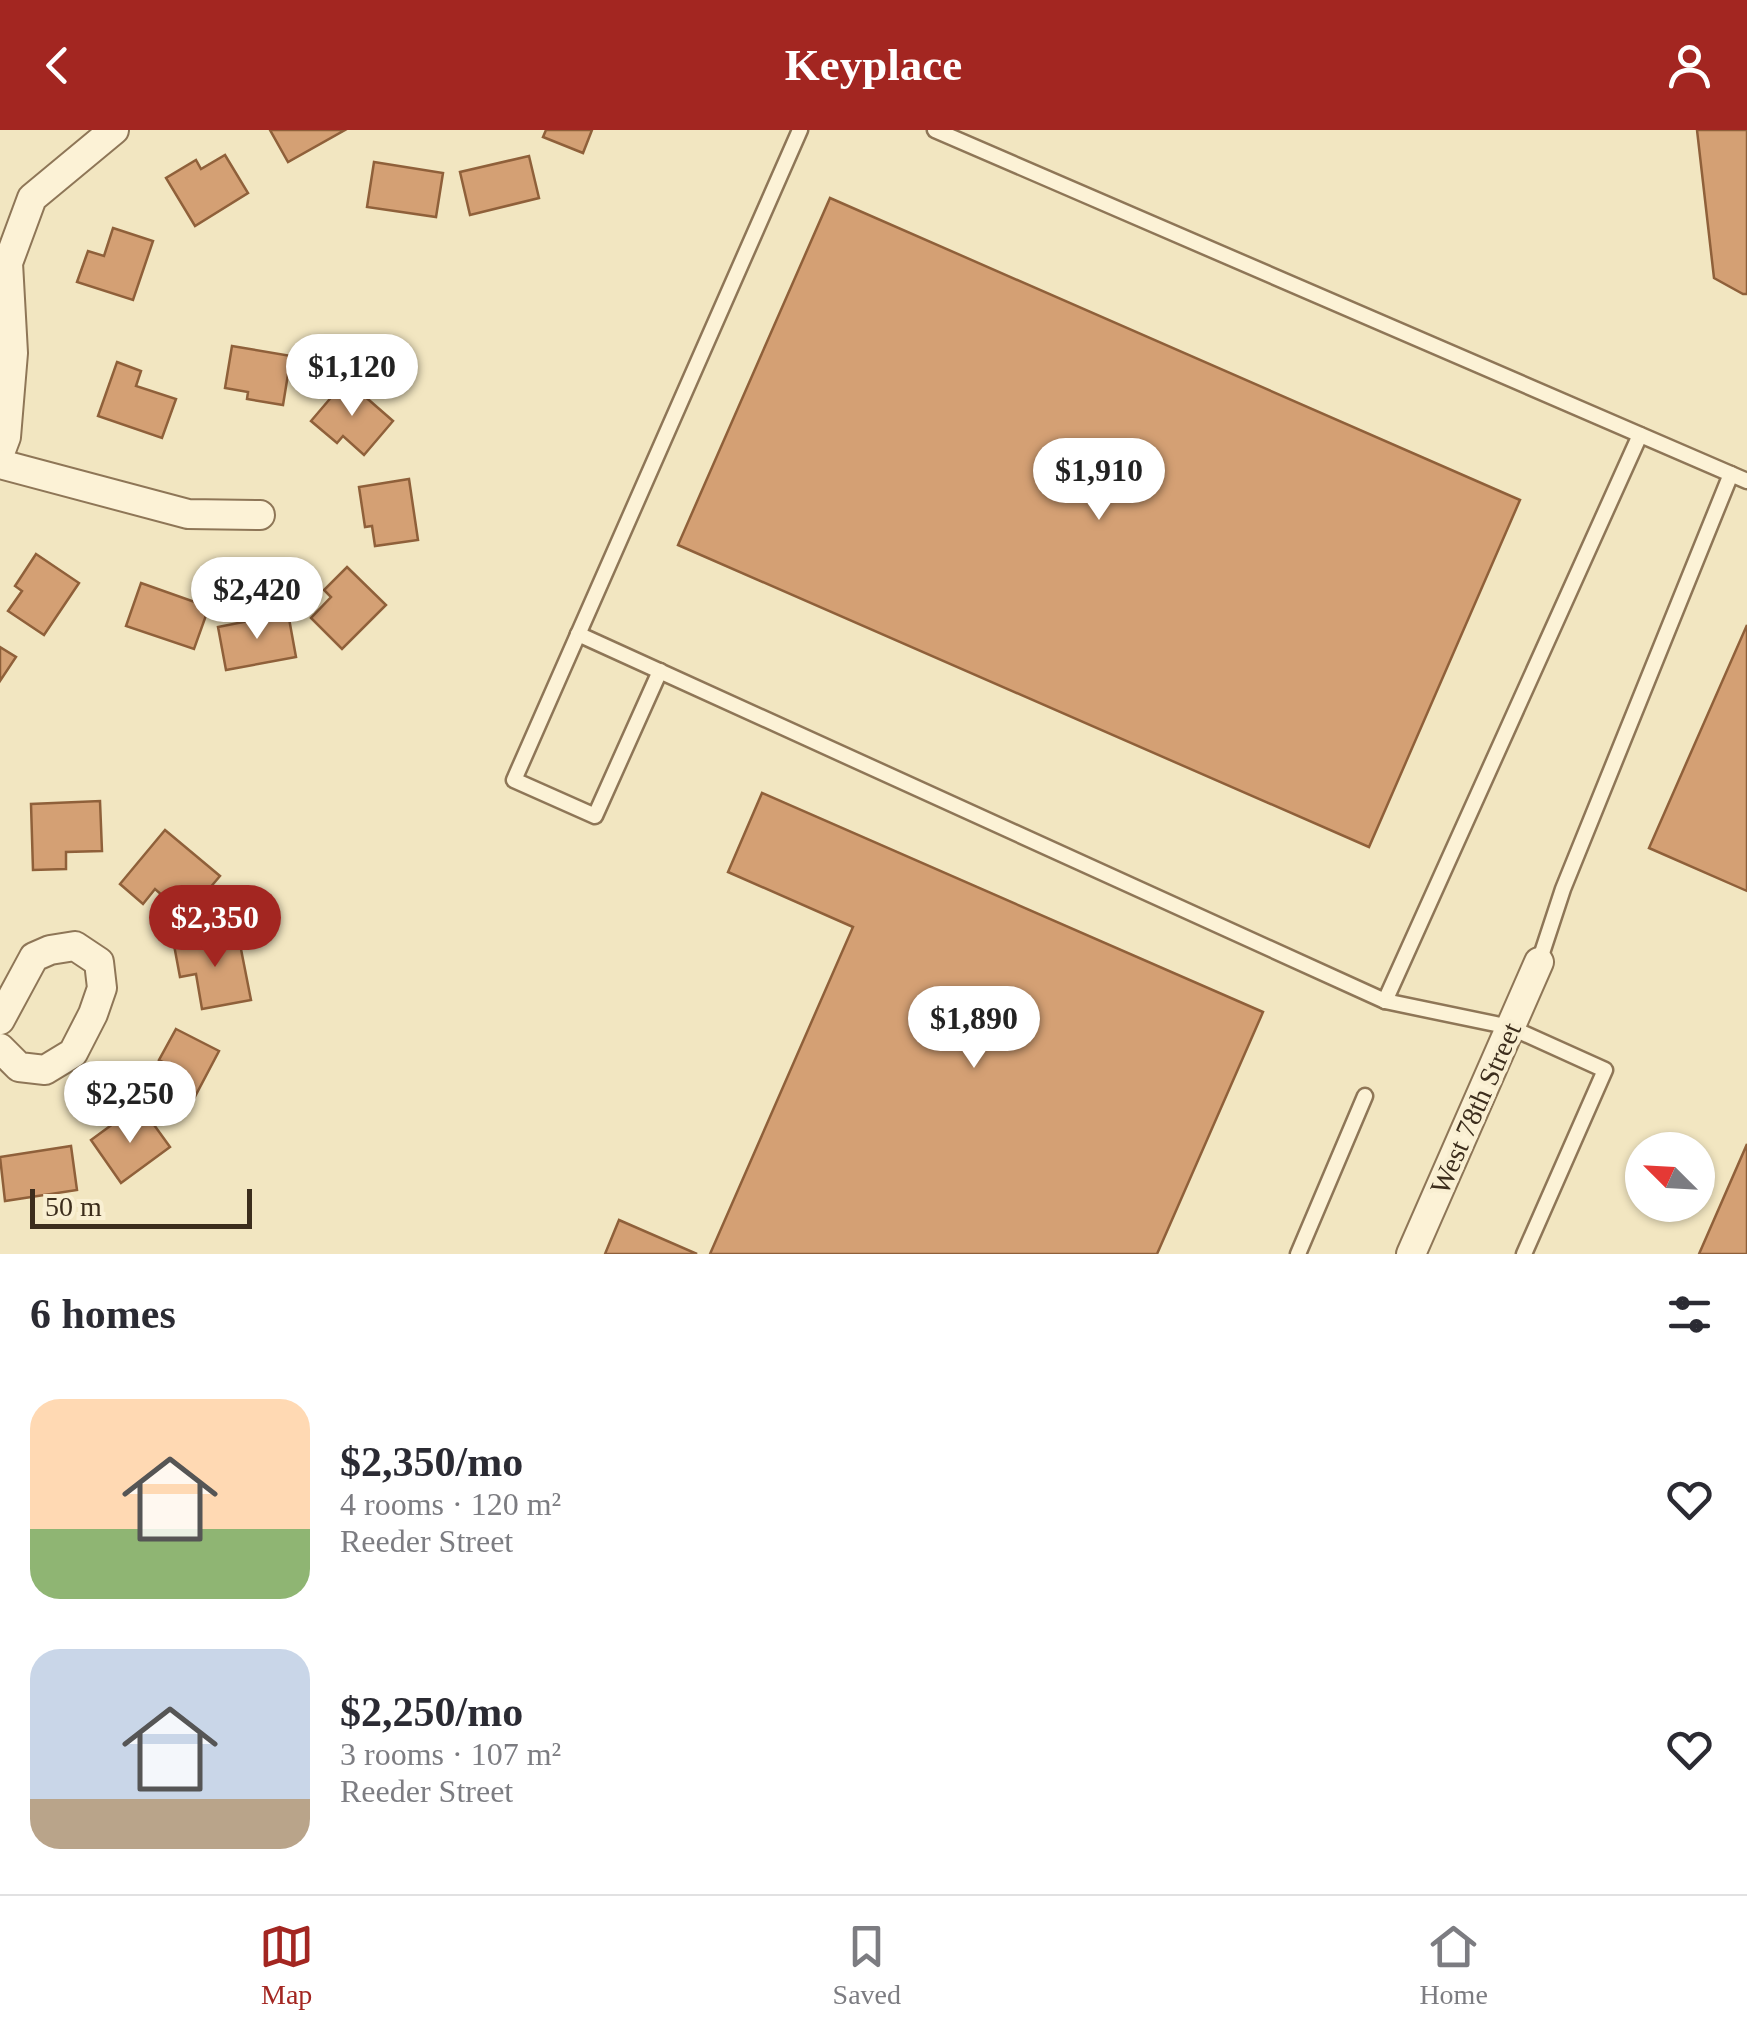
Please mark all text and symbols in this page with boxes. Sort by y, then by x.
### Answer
icon: back [30,38,85,93]
icon: person [1662,38,1717,93]
text: Keyplace [785,40,962,90]
pin: $1,120 [271,334,433,419]
text: $1,120 [308,348,396,384]
pin: $1,910 [1018,438,1180,523]
text: $1,910 [1055,452,1143,488]
pin: $2,420 [176,557,338,642]
text: $2,420 [213,571,301,607]
pin: $2,350 [134,885,296,970]
text: $2,350 [171,899,259,935]
pin: $1,890 [893,986,1055,1071]
text: $1,890 [930,1000,1018,1036]
street label: West 78th Street [1424,1017,1527,1199]
pin: $2,250 [49,1061,211,1146]
text: $2,250 [86,1075,174,1111]
north arrow [1625,1132,1715,1222]
map controls [1625,1132,1715,1222]
scale bar [30,1184,252,1228]
text: 50 m [45,1191,102,1222]
icon: filters [1662,1287,1717,1342]
text: 6 homes [30,1291,176,1337]
icon: home [110,1439,230,1559]
text: $2,350/mo [340,1439,523,1485]
icon: heart [1662,1472,1717,1527]
text: 4 rooms · 120 m² [340,1486,561,1522]
text: Reeder Street [340,1523,513,1559]
icon: home [110,1689,230,1809]
text: $2,250/mo [340,1689,523,1735]
icon: heart [1662,1722,1717,1777]
text: 3 rooms · 107 m² [340,1736,561,1772]
text: Reeder Street [340,1773,513,1809]
tab: Map [259,1919,314,2011]
tab: Saved [833,1919,901,2011]
tab: Home [1419,1919,1488,2011]

